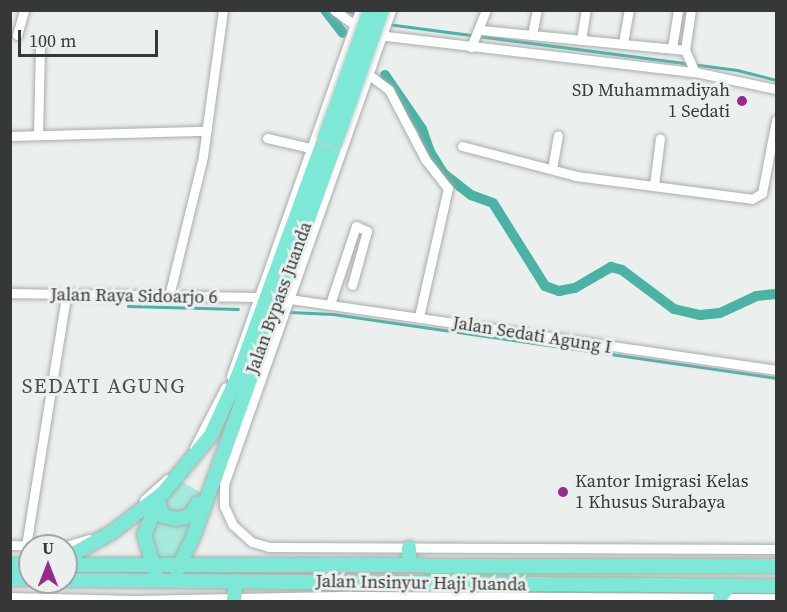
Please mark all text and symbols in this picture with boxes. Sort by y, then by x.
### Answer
scale bar [21,18,160,56]
text: 100 m [29,28,76,53]
place label: SD Muhammadiyah 1 Sedati [572,80,730,122]
marker: SD Muhammadiyah 1 Sedati [735,94,749,108]
street label: Jalan Bypass Juanda [241,219,317,377]
street label: Jalan Raya Sidoarjo 6 [50,284,218,308]
street label: Jalan Sedati Agung I [451,312,613,358]
district label: SEDATI AGUNG [22,373,186,399]
place label: Kantor Imigrasi Kelas 1 Khusus Surabaya [575,471,749,514]
marker: Kantor Imigrasi Kelas 1 Khusus Surabaya [556,485,570,499]
north arrow [18,534,78,594]
text: U [42,537,54,559]
street label: Jalan Insinyur Haji Juanda [315,570,527,596]

